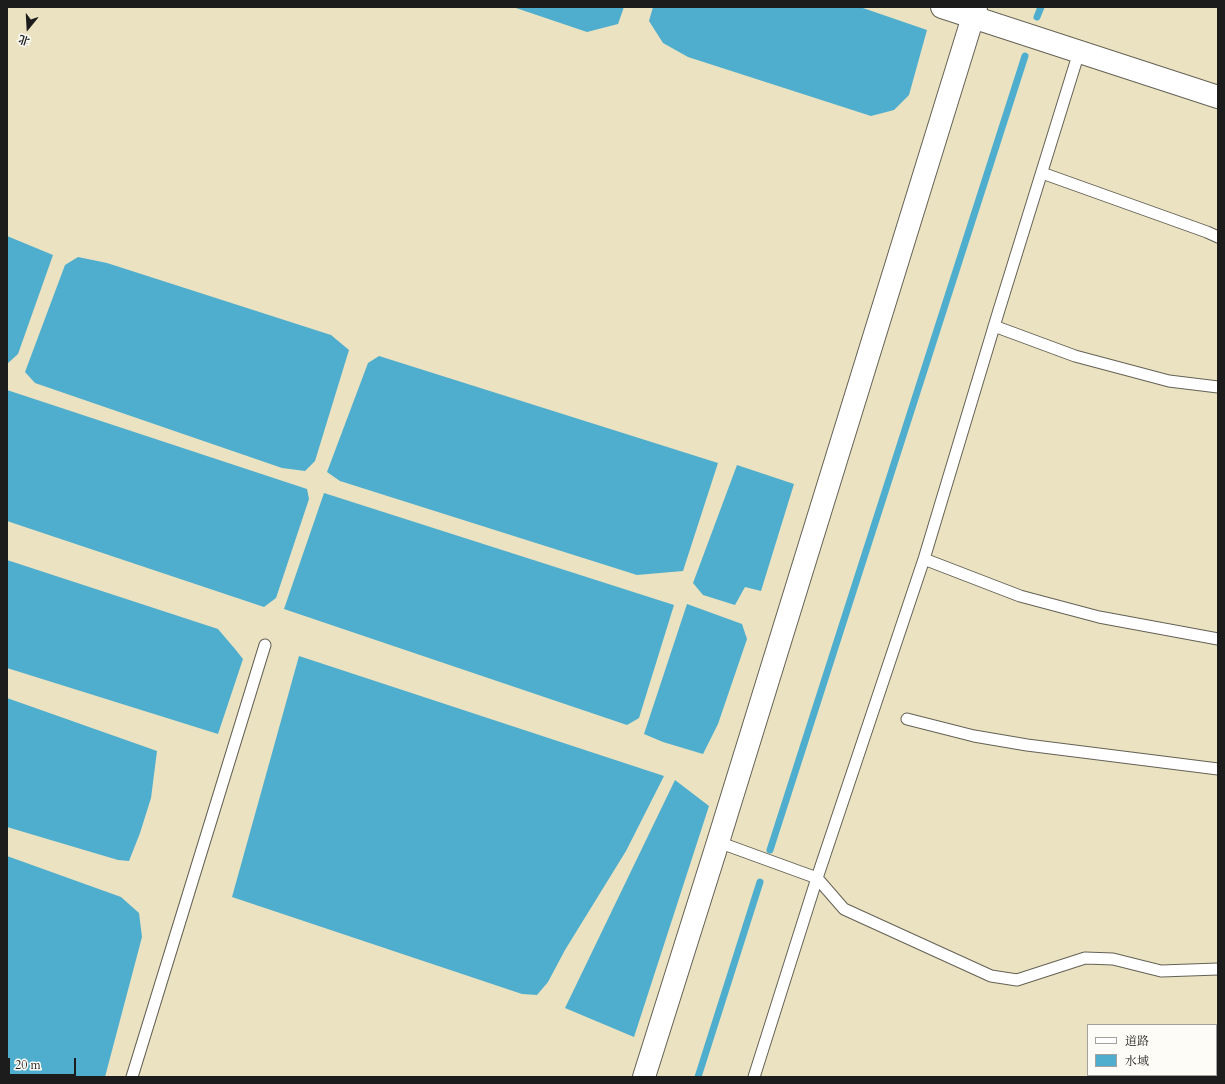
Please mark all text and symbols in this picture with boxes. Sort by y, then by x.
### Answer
north arrow [8,8,48,48]
text: 北 [17,31,32,49]
legend [1087,1024,1217,1076]
text: 道路 [1125,1033,1149,1049]
scale bar [10,1050,78,1076]
text: 水域 [1125,1053,1149,1069]
text: 20 m [15,1057,41,1073]

